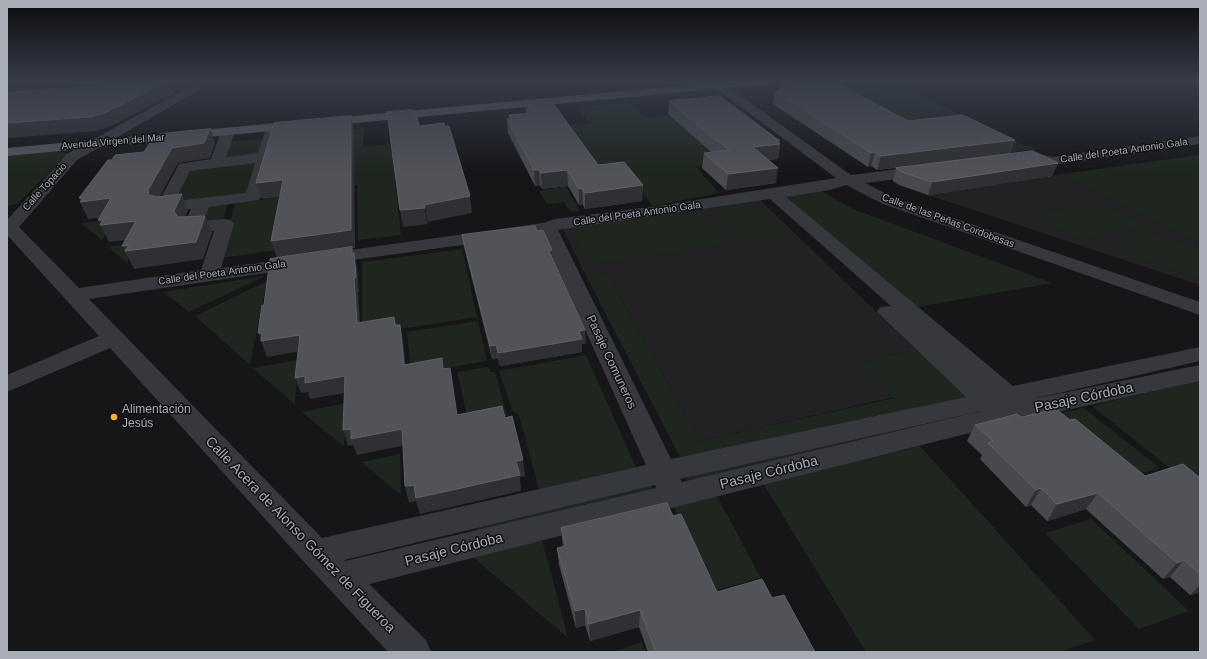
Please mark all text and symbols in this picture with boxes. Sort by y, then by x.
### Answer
street label: Avenida Virgen del Mar [61,132,165,152]
street label: Calle del Poeta Antonio Gala [1060,136,1188,166]
street label: Calle Topacio [20,161,70,213]
street label: Calle de las Peñas Cordobesas [880,191,1016,251]
street label: Calle del Poeta Antonio Gala [573,199,701,229]
street label: Calle del Poeta Antonio Gala [158,258,286,288]
street label: Pasaje Comuneros [583,313,639,411]
street label: Pasaje Córdoba [1033,379,1135,417]
place label: Alimentación Jesús [122,403,191,431]
marker: Alimentación Jesús [109,412,119,422]
street label: Calle Acera de Alonso Gómez de Figueroa [202,433,398,637]
street label: Pasaje Córdoba [718,453,820,493]
street label: Pasaje Córdoba [403,530,505,570]

